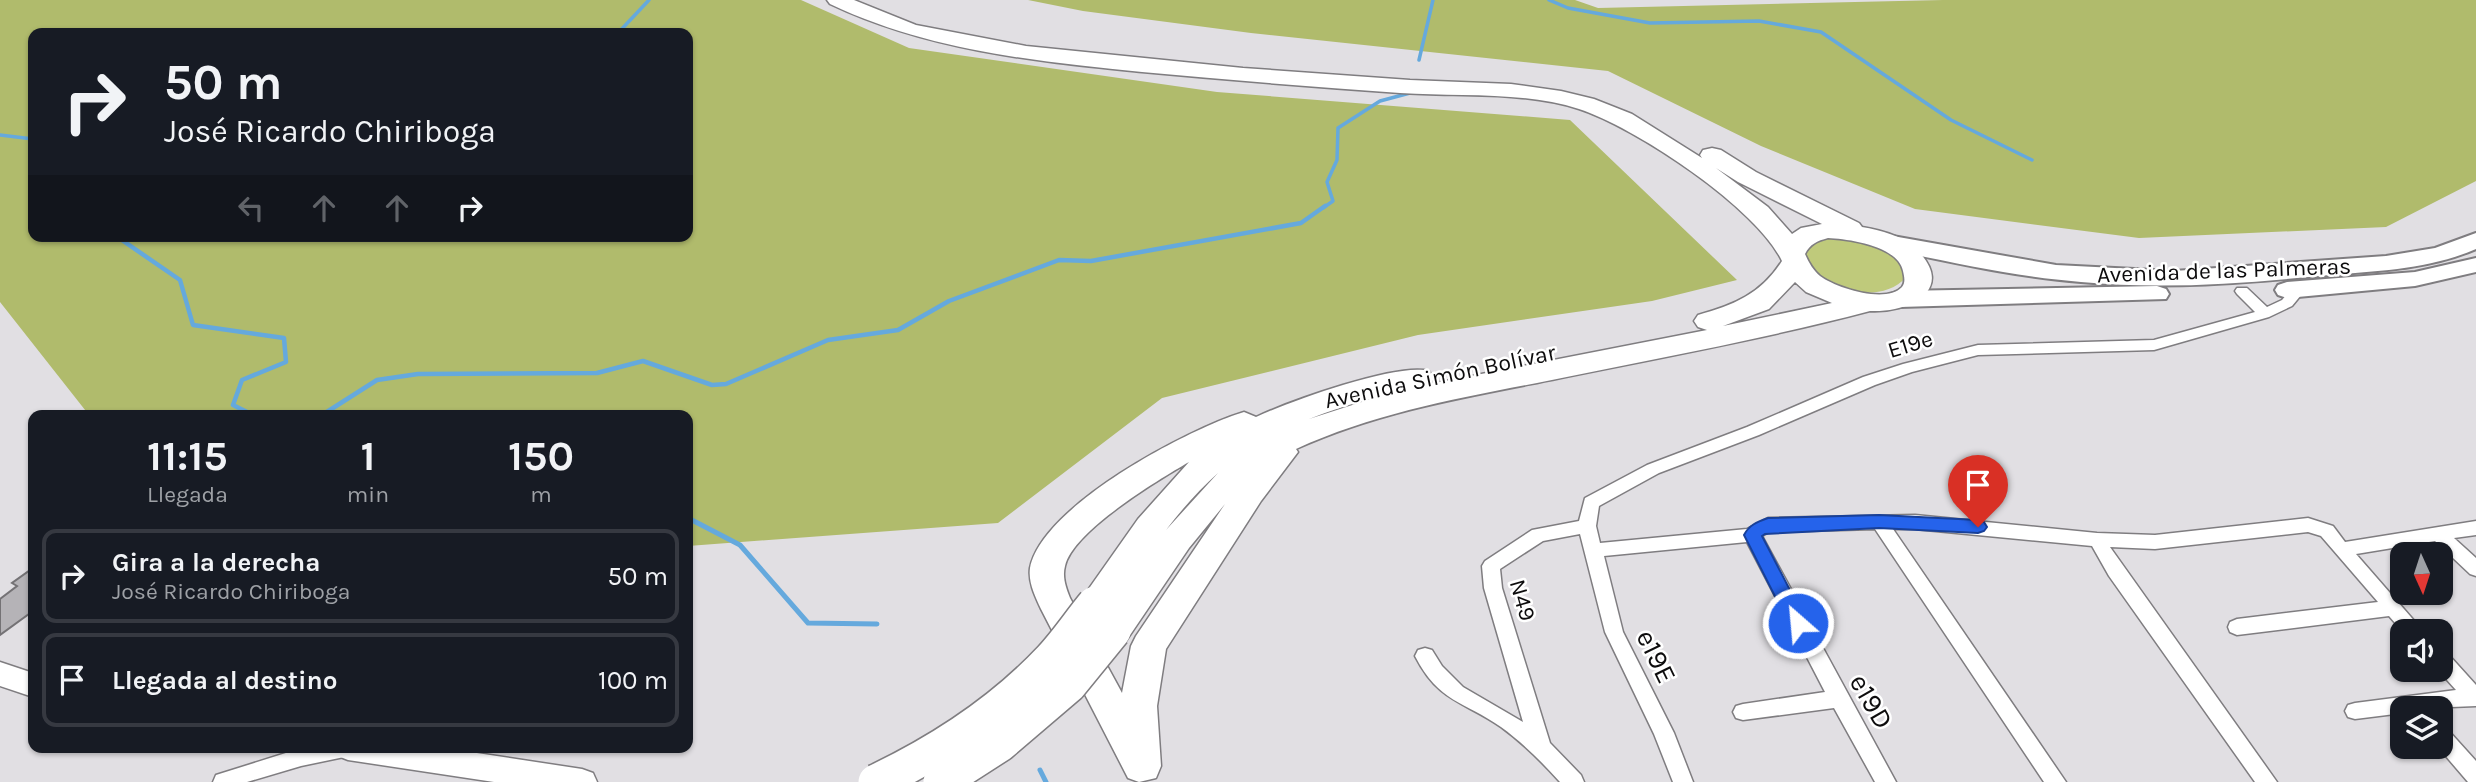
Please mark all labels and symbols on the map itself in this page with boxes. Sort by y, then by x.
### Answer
street label: Avenida de las Palmeras [2096,253,2352,288]
street label: E19e [1884,325,1936,364]
street label: Avenida Simón Bolívar [1322,339,1559,414]
pin [1948,455,2008,527]
north arrow [2390,542,2454,606]
street label: N49 [1504,576,1541,624]
position arrow [1761,586,1835,660]
street label: e19E [1630,624,1684,688]
street label: e19D [1843,668,1900,735]

